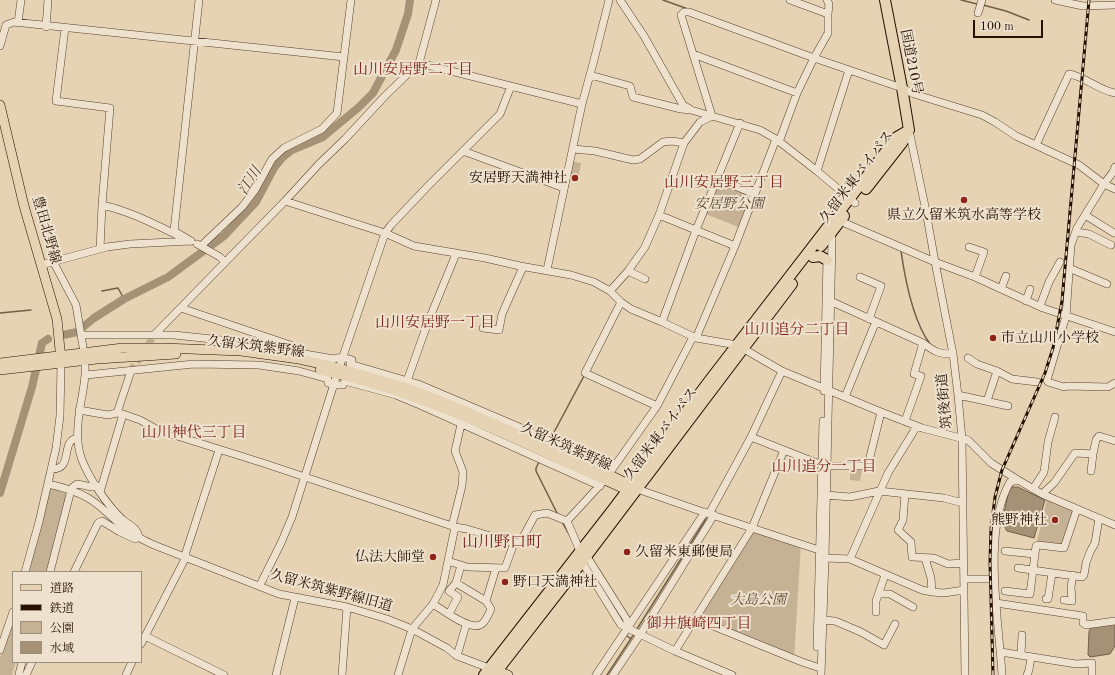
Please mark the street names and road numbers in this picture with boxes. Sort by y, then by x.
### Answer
street label: 国道210号 [896,28,926,96]
street label: 久留米東バイパス [817,127,897,227]
street label: 豊田北野線 [28,194,64,266]
street label: 久留米筑紫野線 [206,333,306,361]
street label: 筑後街道 [934,372,956,430]
street label: 久留米東バイパス [621,384,701,484]
street label: 久留米筑紫野線 [518,419,614,475]
street label: 久留米筑紫野線旧道 [268,567,394,615]

